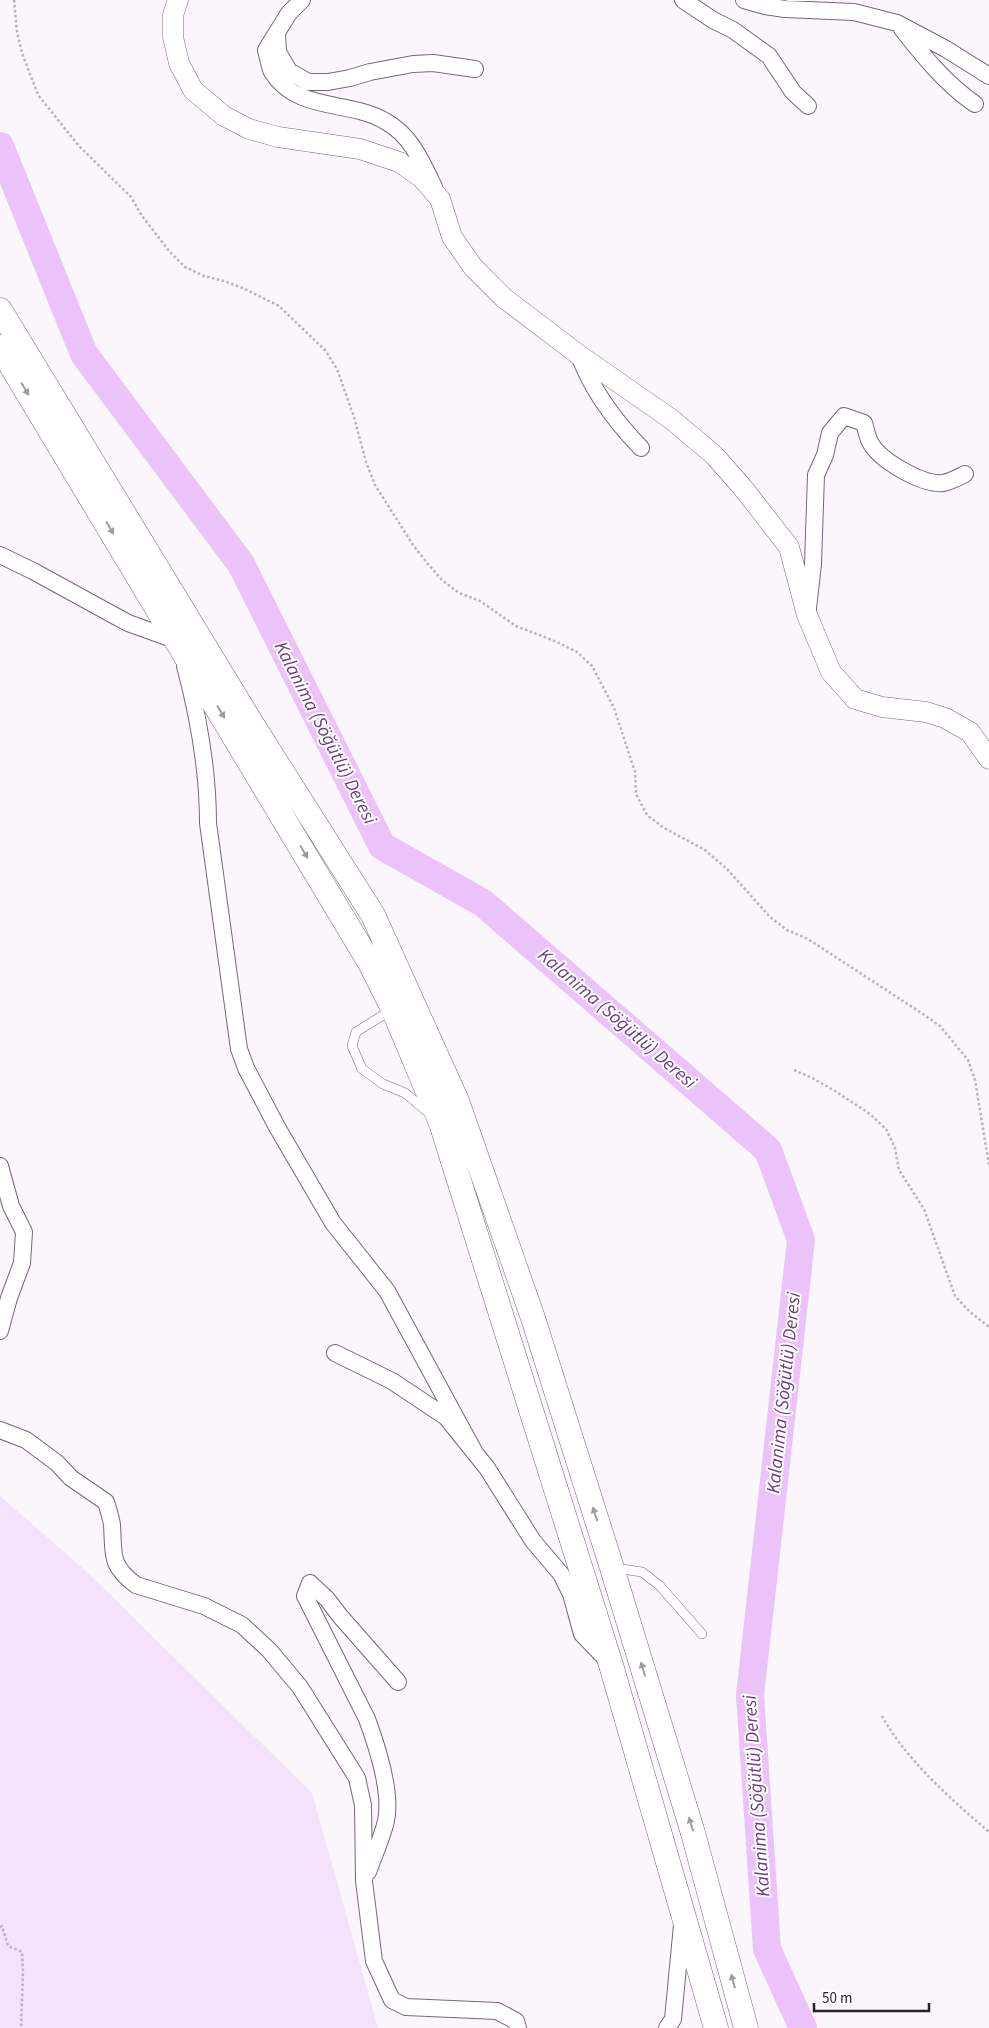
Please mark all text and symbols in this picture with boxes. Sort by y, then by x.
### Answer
one-way arrow [21,383,30,396]
one-way arrow [105,522,114,535]
water label: Kalanima (Söğütlü) Deresi [267,637,383,830]
one-way arrow [216,706,225,719]
one-way arrow [299,845,308,858]
water label: Kalanima (Söğütlü) Deresi [532,942,703,1096]
water label: Kalanima (Söğütlü) Deresi [760,1291,808,1495]
one-way arrow [590,1506,598,1521]
one-way arrow [639,1661,647,1676]
water label: Kalanima (Söğütlü) Deresi [736,1694,778,1898]
one-way arrow [686,1816,694,1831]
one-way arrow [729,1973,737,1988]
scale bar [814,1980,929,2012]
text: 50 m [822,1988,852,2009]

